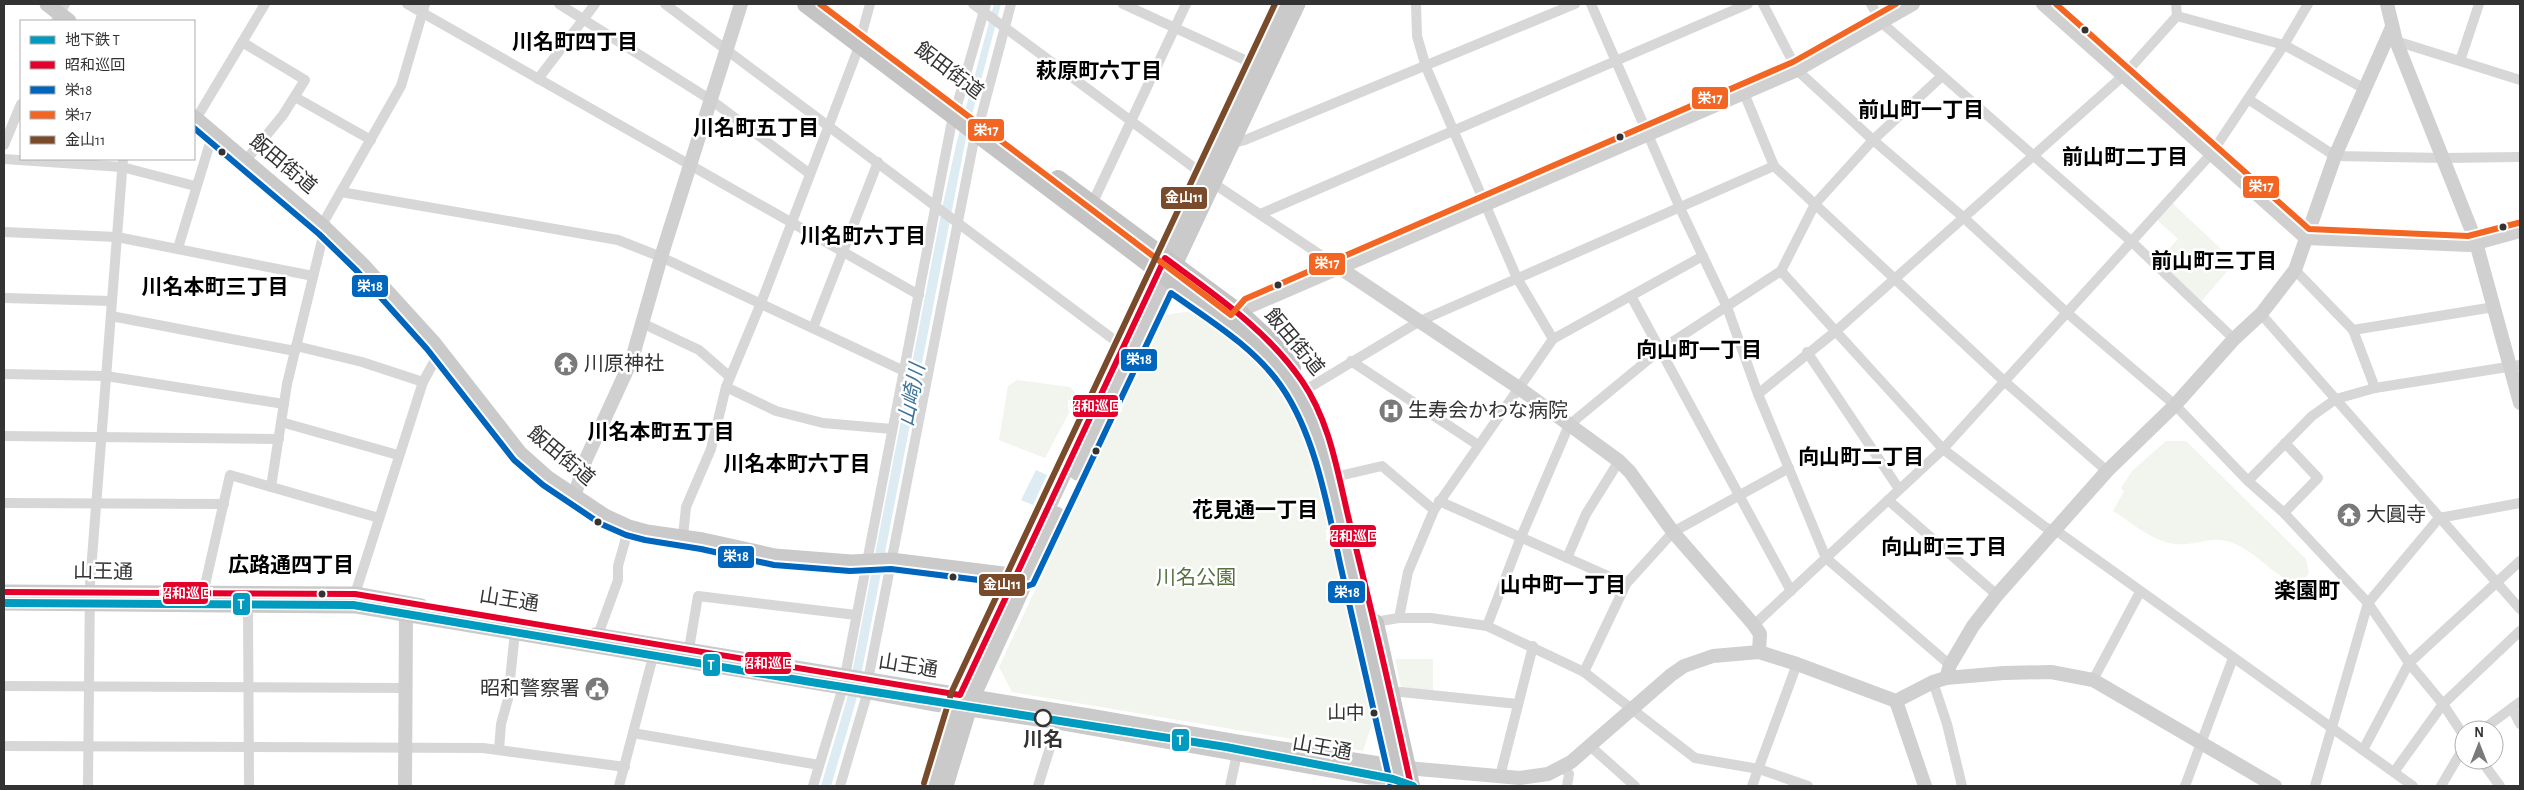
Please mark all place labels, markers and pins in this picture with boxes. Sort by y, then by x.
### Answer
unlabelled marker [2080,25,2090,35]
unlabelled marker [1615,132,1625,142]
unlabelled marker [217,147,227,157]
unlabelled marker [2498,222,2508,232]
unlabelled marker [1273,280,1283,290]
temple icon: 川原神社 [553,351,579,377]
place label: 川原神社 [584,353,664,374]
hospital icon: 生寿会かわな病院 [1378,398,1404,424]
place label: 生寿会かわな病院 [1408,399,1568,421]
unlabelled marker [1091,446,1101,456]
temple icon: 大圓寺 [2336,502,2362,528]
place label: 大圓寺 [2366,504,2426,525]
unlabelled marker [593,517,603,527]
unlabelled marker [948,572,958,582]
unlabelled marker [317,589,327,599]
public building icon: 昭和警察署 [584,676,610,702]
place label: 昭和警察署 [480,678,580,699]
place label: 山中 [1327,703,1365,723]
marker: 山中 [1369,708,1379,718]
marker: 川名 [1034,709,1052,727]
place label: 川名 [1023,728,1063,750]

